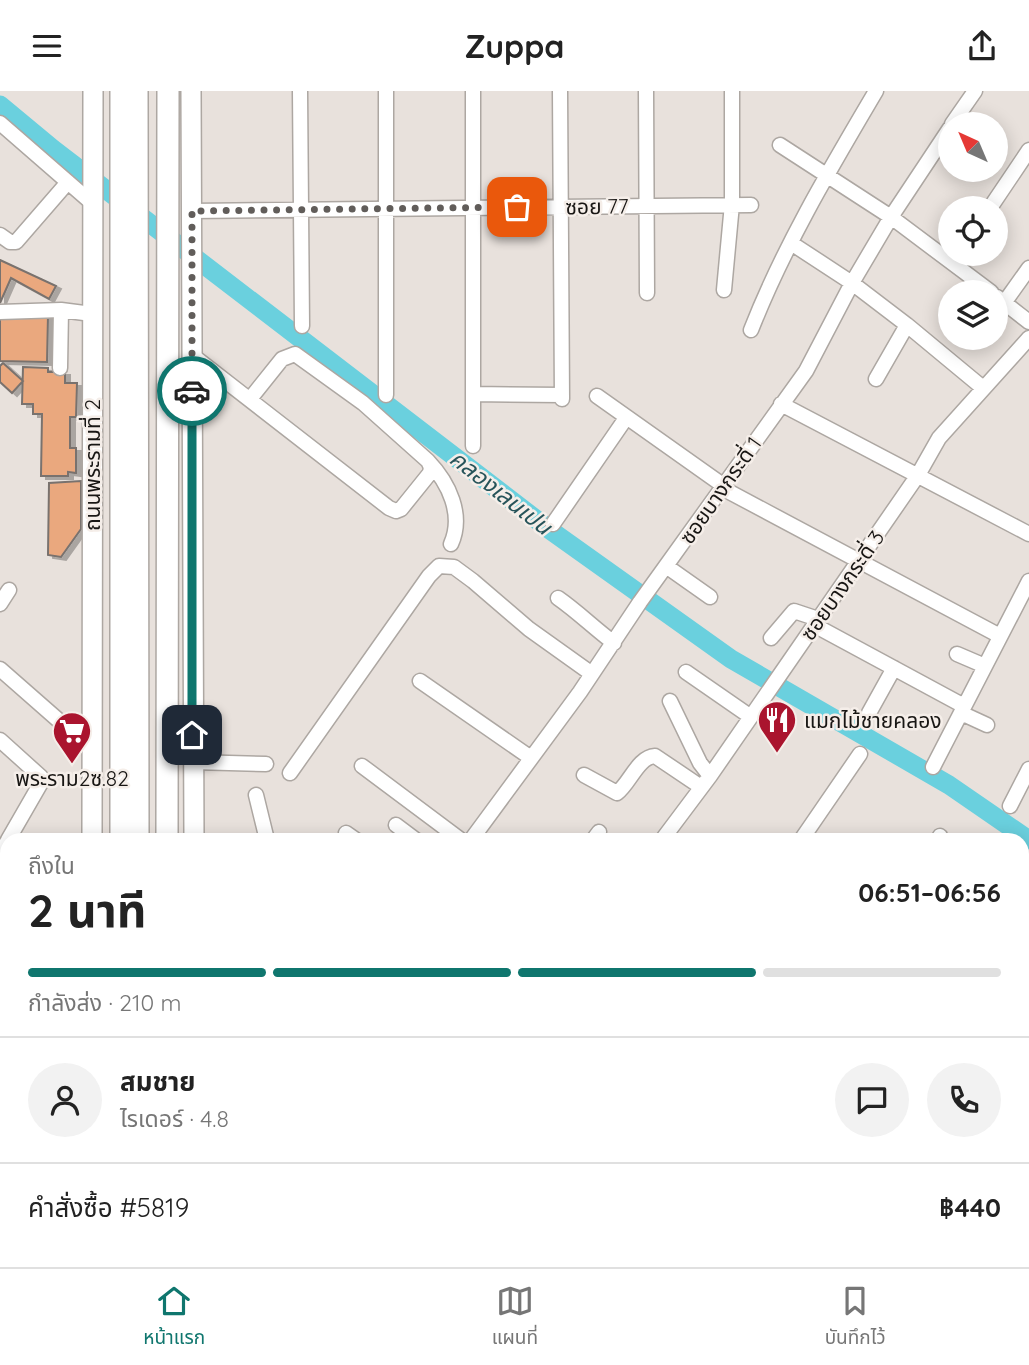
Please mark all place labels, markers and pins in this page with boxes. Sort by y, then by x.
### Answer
pin [487,177,547,237]
restaurant icon: แมกไม้ชายคลอง [756,699,798,754]
pin [162,705,222,765]
place label: แมกไม้ชายคลอง [804,707,941,733]
supermarket icon: พระราม2ซ.82 [51,710,93,765]
place label: พระราม2ซ.82 [15,765,129,791]

